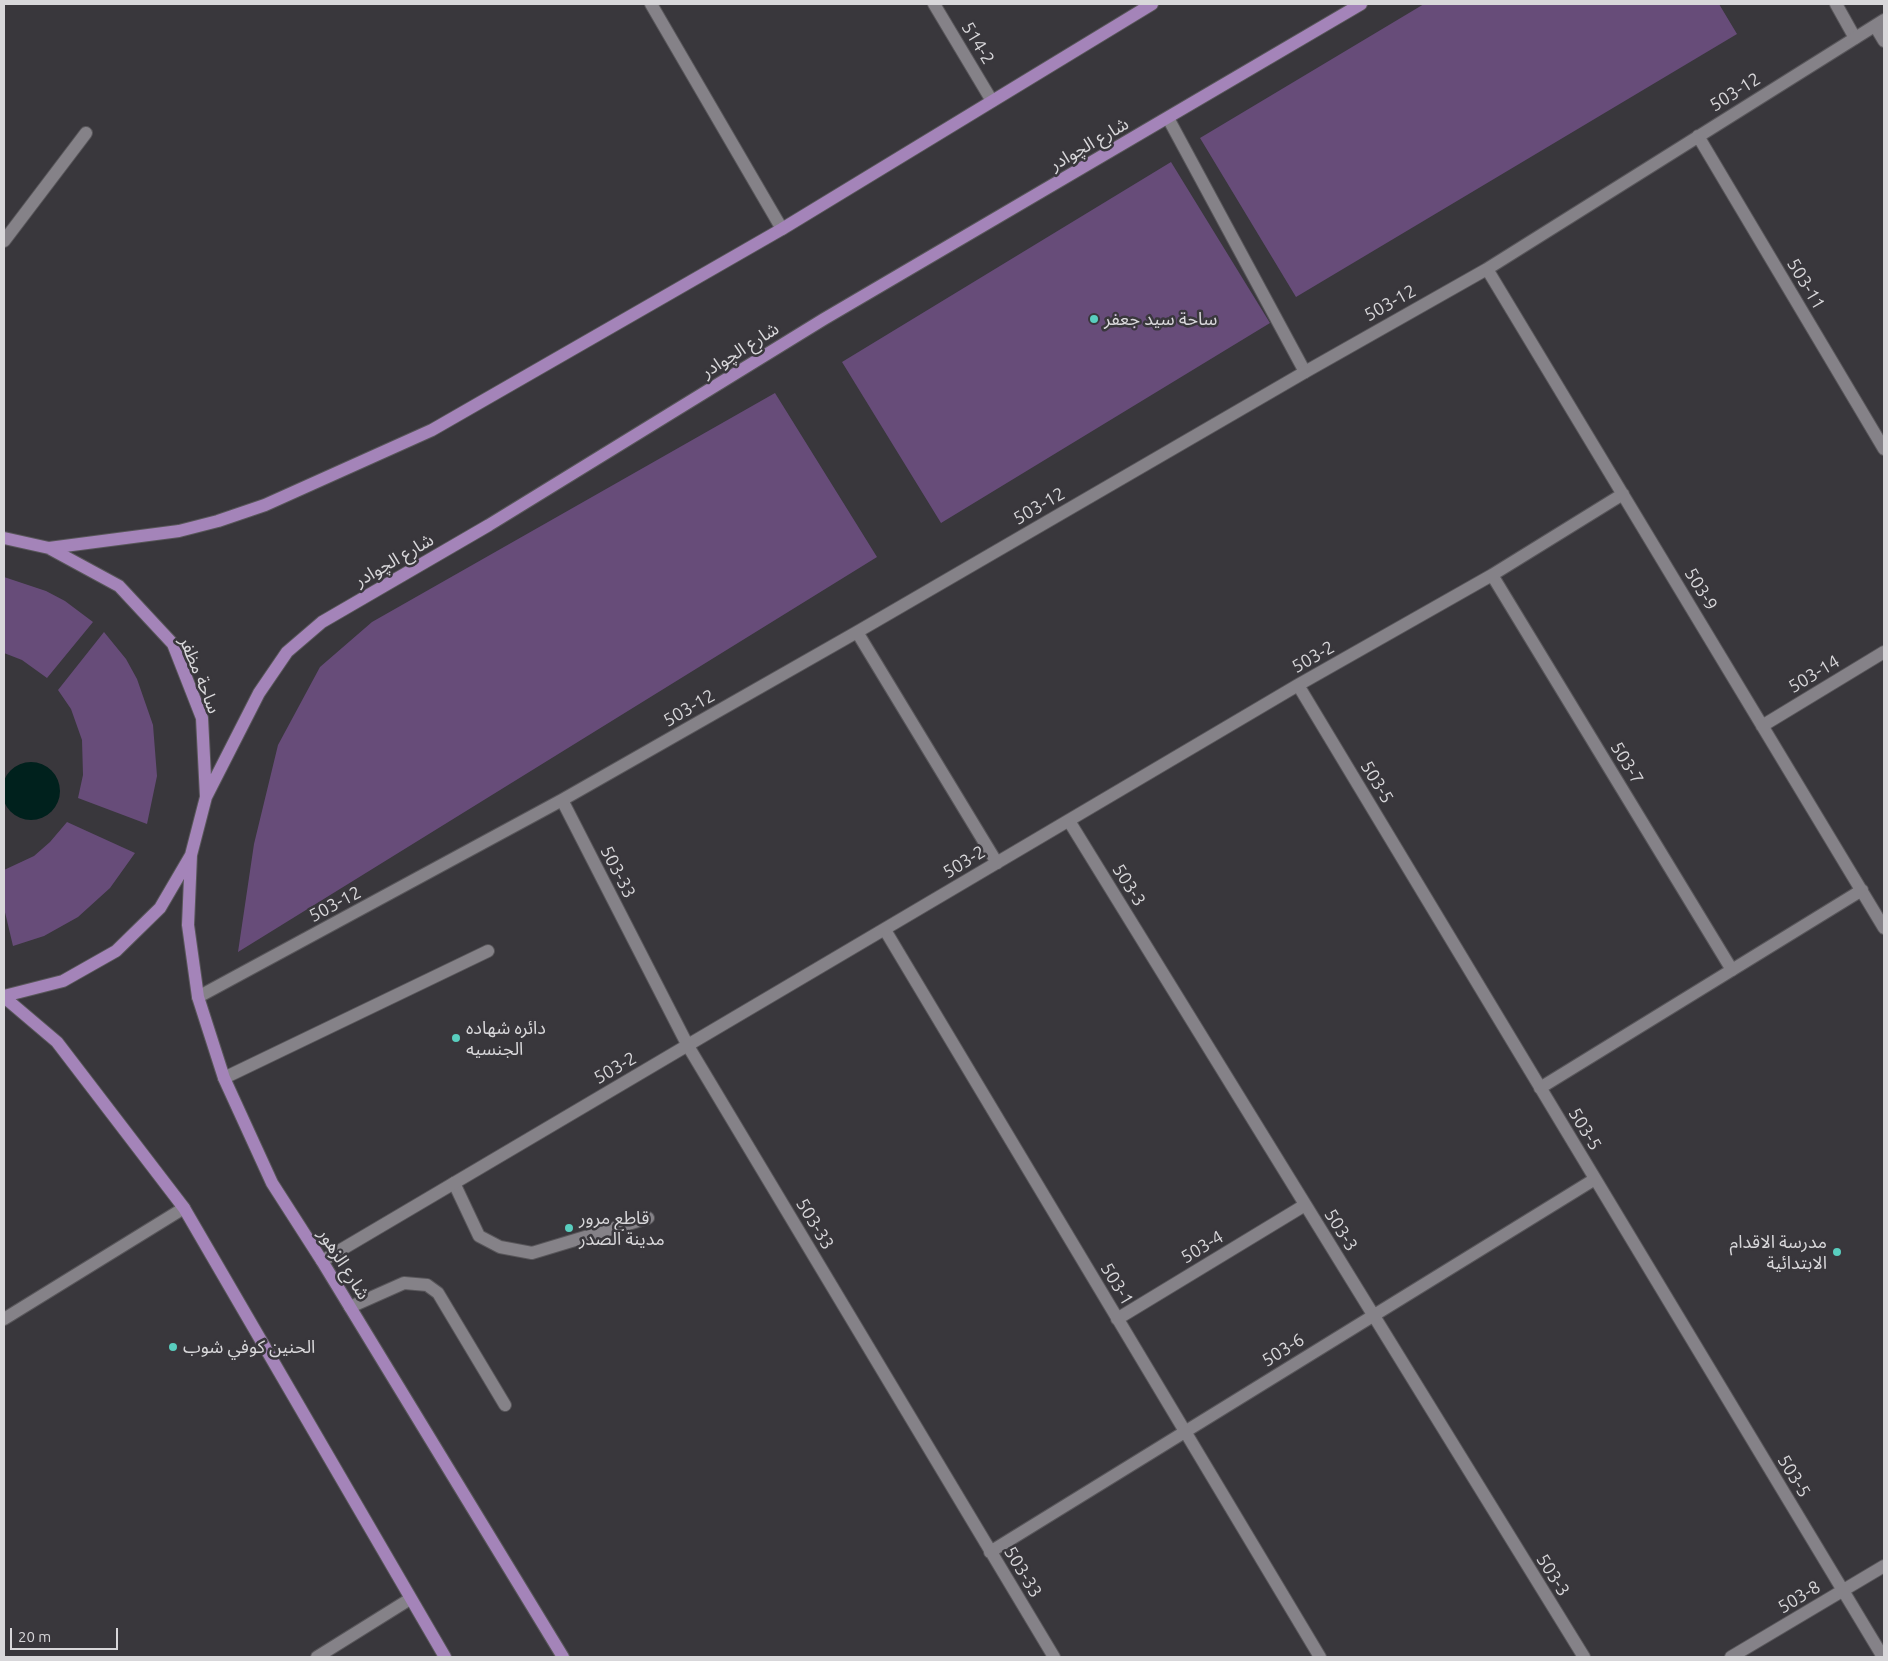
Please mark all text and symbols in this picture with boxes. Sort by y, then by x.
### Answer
street label: 514-2 [957,18,999,68]
street label: 503-12 [1706,68,1764,116]
street label: شارع الچوادر [1046,113,1132,175]
street label: 503-11 [1782,254,1830,314]
street label: 503-12 [1360,280,1420,326]
place label: ساحة سيد جعفر [1104,308,1217,330]
marker: ساحة سيد جعفر [1088,313,1100,325]
street label: شارع الچوادر [697,318,783,382]
street label: 503-12 [1009,483,1069,529]
street label: شارع الچوادر [351,529,437,591]
street label: 503-9 [1680,564,1722,614]
street label: ساحة مظفر [175,633,225,717]
street label: 503-2 [1288,636,1338,678]
street label: 503-14 [1784,650,1844,698]
street label: 503-12 [659,685,719,731]
street label: 503-7 [1606,738,1648,788]
street label: 503-5 [1356,757,1398,807]
street label: 503-2 [939,841,989,883]
street label: 503-33 [596,842,640,902]
street label: 503-3 [1108,860,1150,910]
street label: 503-12 [305,881,365,927]
place label: دائره شهاده الجنسيه [466,1017,546,1060]
marker: دائره شهاده الجنسيه [450,1032,462,1044]
street label: 503-2 [590,1047,640,1089]
street label: 503-5 [1564,1104,1606,1154]
street label: 503-33 [791,1194,839,1254]
street label: 503-3 [1320,1205,1362,1255]
place label: قاطع مرور مدينة الصدر [579,1207,665,1250]
marker: قاطع مرور مدينة الصدر [563,1222,575,1234]
street label: شارع الزهور [314,1224,374,1304]
street label: 503-4 [1177,1226,1227,1268]
place label: مدرسة الاقدام الابتدائية [1730,1231,1827,1274]
marker: مدرسة الاقدام الابتدائية [1831,1246,1843,1258]
street label: 503-1 [1096,1259,1138,1309]
street label: 503-6 [1258,1329,1308,1371]
place label: الحنين كوفي شوب [183,1336,315,1358]
marker: الحنين كوفي شوب [167,1341,179,1353]
street label: 503-5 [1773,1451,1815,1501]
street label: 503-33 [999,1542,1047,1602]
street label: 503-3 [1532,1550,1574,1600]
street label: 503-8 [1774,1576,1824,1618]
scale bar [12,1618,120,1650]
text: 20 m [18,1628,51,1645]

